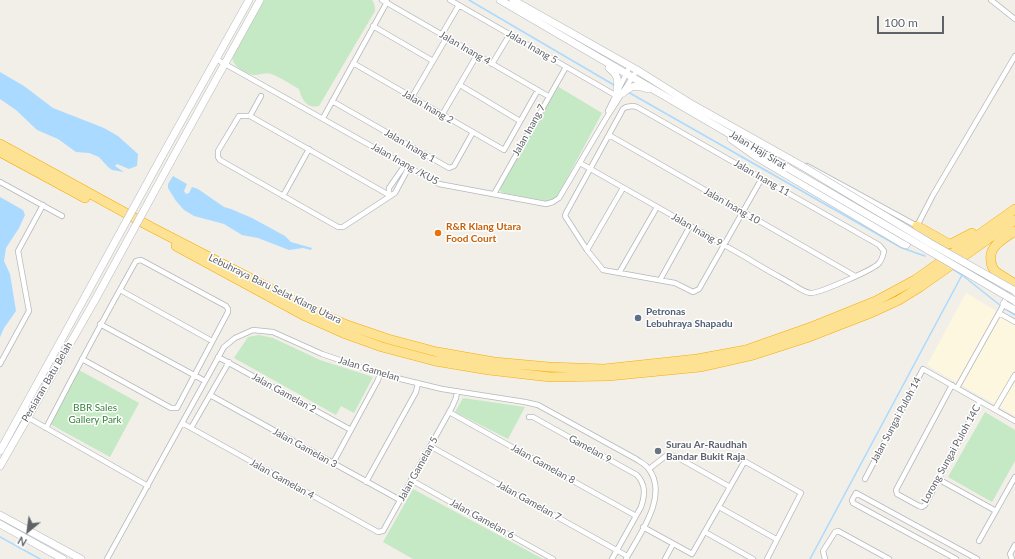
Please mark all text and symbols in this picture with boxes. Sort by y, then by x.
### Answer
scale bar [879,8,946,34]
text: 100 m [884,15,918,30]
street label: Jalan Inang 5 [504,28,560,66]
street label: Jalan Inang 4 [437,29,493,67]
street label: Jalan Inang 2 [400,88,456,126]
street label: Jalan Inang 7 [510,102,548,158]
street label: Jalan Inang 1 [382,127,438,165]
street label: Jalan Haji Sirat [727,128,789,172]
street label: Jalan Inang /KU5 [369,140,441,188]
street label: Jalan Inang 11 [732,157,792,199]
street label: Jalan Inang 10 [702,185,762,227]
street label: Jalan Inang 9 [669,211,725,249]
place label: R&R Klang Utara Food Court [446,221,521,244]
marker: R&R Klang Utara Food Court [433,228,443,238]
street label: Lebuhraya Baru Selat Klang Utara [206,251,344,327]
place label: Petronas Lebuhraya Shapadu [646,306,733,330]
marker: Petronas Lebuhraya Shapadu [633,313,643,323]
street label: Persiaran Batu Belah [19,340,75,424]
street label: Jalan Gamelan [337,354,401,384]
street label: Jalan Gamelan 2 [250,370,318,416]
street label: Jalan Sungai Puloh 14 [868,375,924,465]
park label: BBR Sales Gallery Park [68,402,122,426]
street label: Lorong Sungai Puloh 14C [919,403,983,505]
street label: Jalan Gamelan 3 [271,425,339,471]
street label: Gamelan 9 [567,432,613,466]
street label: Jalan Gamelan 5 [395,435,441,503]
place label: Surau Ar-Raudhah Bandar Bukit Raja [666,439,747,462]
street label: Jalan Gamelan 8 [509,441,577,487]
marker: Surau Ar-Raudhah Bandar Bukit Raja [653,446,663,456]
street label: Jalan Gamelan 4 [248,456,316,502]
street label: Jalan Gamelan 7 [495,478,563,524]
street label: Jalan Gamelan 6 [448,496,516,542]
north arrow [8,511,48,551]
text: N [15,534,29,550]

